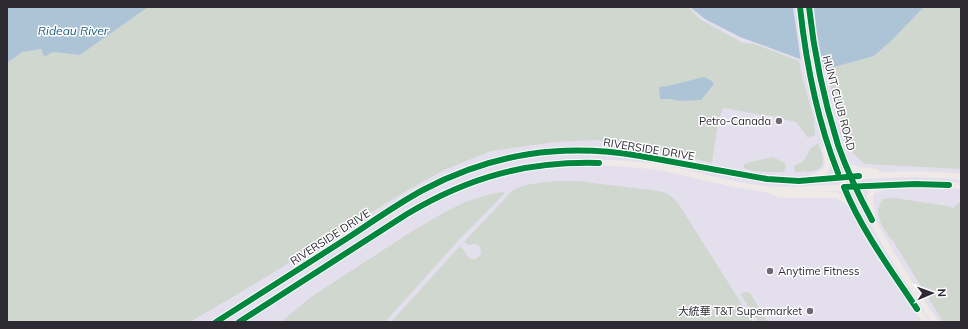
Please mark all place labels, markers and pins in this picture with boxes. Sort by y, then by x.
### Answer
place label: Petro-Canada [699,114,771,128]
marker: Petro-Canada [774,116,784,126]
place label: Anytime Fitness [778,264,859,278]
marker: Anytime Fitness [765,266,775,276]
place label: 大統華 T&T Supermarket [678,304,802,318]
marker: 大統華 T&T Supermarket [805,306,815,316]

